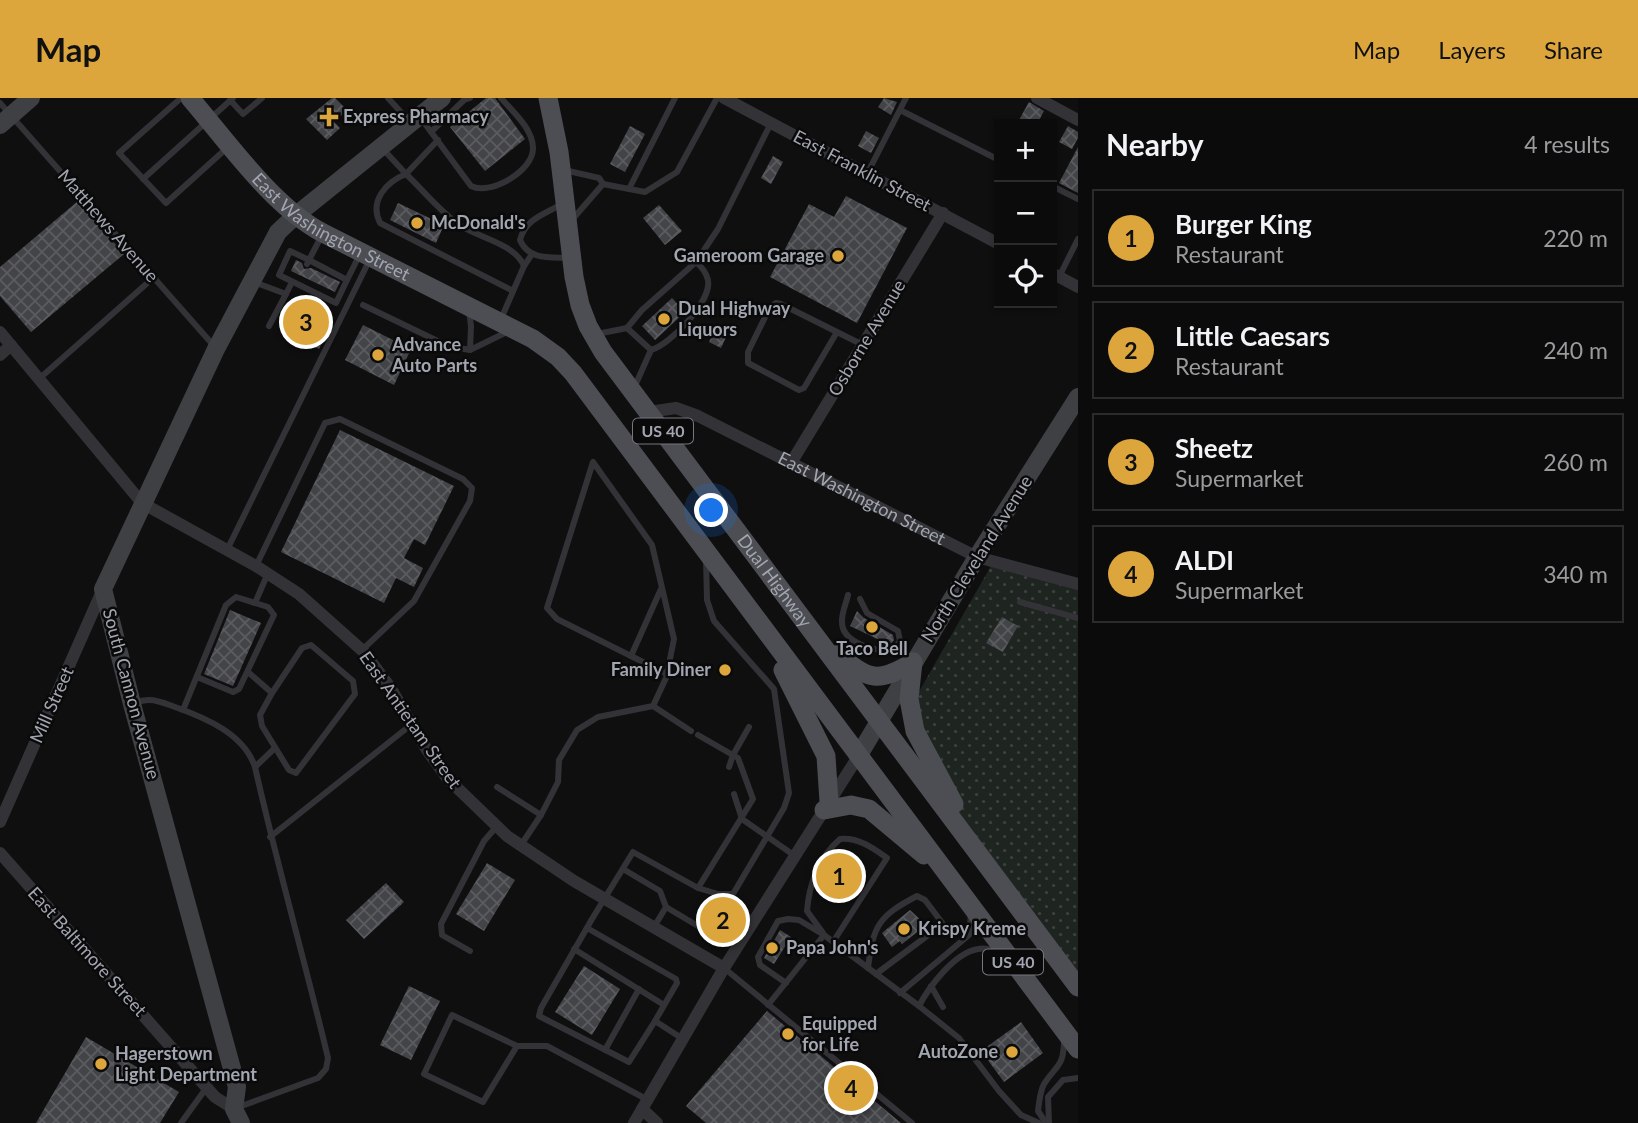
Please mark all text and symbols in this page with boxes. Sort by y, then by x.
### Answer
text: Map [35,29,101,69]
text: Map [1353,35,1400,64]
text: Layers [1438,35,1506,64]
text: Share [1544,35,1603,64]
place label: Express Pharmacy [343,105,489,127]
marker: Express Pharmacy [321,109,337,125]
map controls [994,119,1057,308]
button: + [994,119,1057,182]
street label: East Franklin Street [790,125,936,216]
text: Nearby [1106,126,1204,162]
text: 4 results [1524,130,1610,158]
street label: Matthews Avenue [54,164,164,286]
street label: East Washington Street [248,168,414,285]
button: − [994,182,1057,245]
text: Burger King [1175,208,1312,240]
place label: McDonald's [431,211,526,233]
marker: McDonald's [409,215,425,231]
text: 1 [1124,224,1138,252]
text: 220 m [1543,224,1608,252]
text: Restaurant [1175,240,1284,268]
place label: Gameroom Garage [674,244,824,266]
button: locate [994,245,1057,308]
marker: Gameroom Garage [830,248,846,264]
street label: Osborne Avenue [823,275,910,400]
pin: 3 [283,296,329,348]
place label: Dual Highway Liquors [678,297,791,340]
marker: Dual Highway Liquors [656,311,672,327]
text: Little Caesars [1175,320,1330,352]
place label: Advance Auto Parts [391,333,477,376]
text: 2 [1124,336,1138,364]
text: 240 m [1543,336,1608,364]
marker: Advance Auto Parts [370,347,386,363]
text: Restaurant [1175,352,1284,380]
road number: US 40 [633,418,693,444]
text: Sheetz [1175,432,1253,464]
street label: East Washington Street [775,446,950,550]
text: 3 [1124,448,1138,476]
text: 260 m [1543,448,1608,476]
text: Supermarket [1175,464,1304,492]
street label: North Cleveland Avenue [916,471,1036,646]
your location [694,493,728,527]
street label: Dual Highway [733,529,817,632]
text: ALDI [1175,544,1234,576]
text: 4 [1124,560,1138,588]
text: 340 m [1543,560,1608,588]
text: Supermarket [1175,576,1304,604]
street label: South Cannon Avenue [99,606,165,782]
marker: Taco Bell [864,619,880,635]
place label: Taco Bell [836,637,908,659]
street label: East Antietam Street [355,647,467,793]
place label: Family Diner [611,658,711,680]
street label: Mill Street [24,662,78,746]
marker: Family Diner [717,662,733,678]
pin: 1 [816,850,862,902]
street label: East Baltimore Street [24,882,152,1021]
pin: 2 [700,894,746,946]
place label: Krispy Kreme [918,917,1026,939]
marker: Krispy Kreme [896,921,912,937]
place label: Papa John's [786,936,879,958]
marker: Papa John's [764,940,780,956]
road number: US 40 [983,950,1043,974]
place label: Equipped for Life [802,1012,877,1055]
marker: Equipped for Life [780,1026,796,1042]
place label: AutoZone [917,1040,998,1062]
place label: Hagerstown Light Department [115,1042,257,1085]
marker: AutoZone [1004,1044,1020,1060]
marker: Hagerstown Light Department [93,1056,109,1072]
pin: 4 [828,1062,874,1114]

